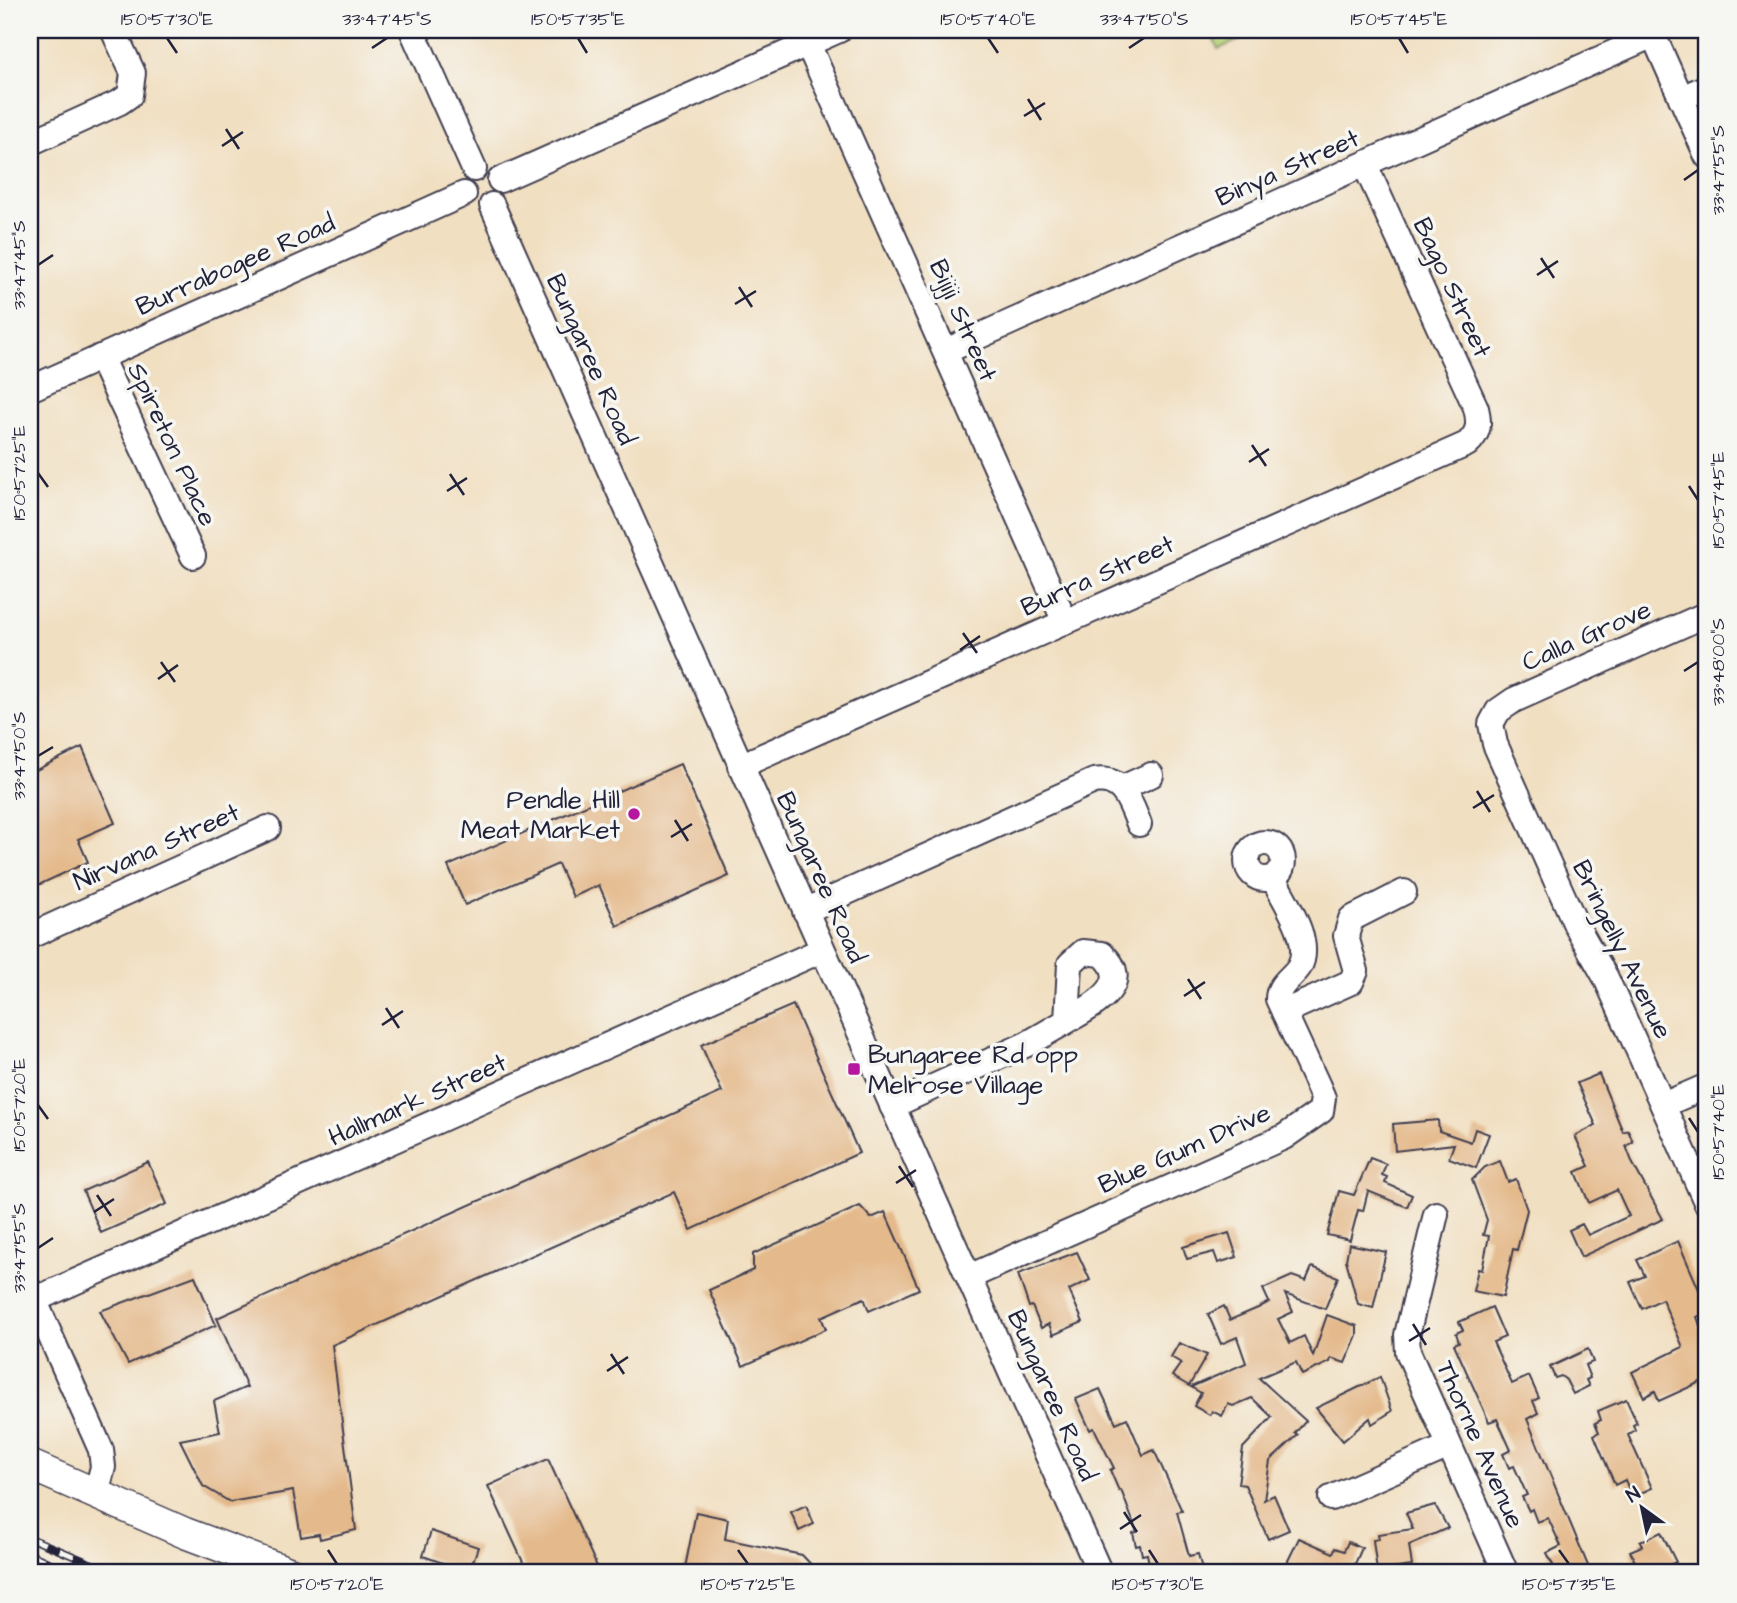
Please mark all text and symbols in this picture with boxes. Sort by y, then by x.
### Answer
text: 150°57'30"E [121,7,214,32]
text: 33°47'45"S [342,7,432,32]
text: 150°57'35"E [531,7,625,32]
text: 150°57'40"E [940,7,1036,32]
text: 33°47'50"S [1100,7,1188,32]
text: 150°57'45"E [1351,7,1448,32]
street label: Binya Street [1210,120,1366,217]
text: 33°47'55"S [1706,125,1731,215]
street label: Burrabogee Road [130,205,342,327]
street label: Bago Street [1402,212,1500,364]
text: 33°47'45"S [7,220,32,310]
street label: Bijiji Street [920,254,1006,388]
street label: Bungaree Road [535,268,645,452]
street label: Spireton Place [118,357,226,532]
text: 150°57'25"E [7,425,32,521]
text: 150°57'45"E [1706,451,1731,549]
street label: Burra Street [1015,526,1180,626]
street label: Calla Grove [1516,591,1657,680]
text: 33°48'00"S [1706,618,1731,706]
text: 33°47'50"S [7,712,32,800]
place label: Pendle Hill Meat Market [461,782,620,848]
street label: Bungaree Road [765,786,875,970]
street label: Nirvana Street [68,794,246,900]
marker: Pendle Hill Meat Market [626,806,642,822]
street label: Bringelly Avenue [1561,854,1681,1046]
place label: Bungaree Rd opp Melrose Village [868,1037,1078,1105]
street label: Hallmark Street [323,1044,513,1155]
text: 150°57'20"E [7,1058,32,1152]
marker: Bungaree Rd opp Melrose Village [846,1061,862,1077]
text: 150°57'40"E [1706,1084,1731,1180]
street label: Blue Gum Drive [1093,1095,1276,1203]
text: 33°47'55"S [7,1203,32,1293]
street label: Bungaree Road [996,1304,1106,1488]
street label: Thorne Avenue [1427,1355,1533,1534]
north arrow [1608,1474,1678,1544]
text: N [1621,1480,1646,1510]
text: 150°57'20"E [290,1572,384,1597]
text: 150°57'25"E [700,1572,796,1597]
text: 150°57'30"E [1112,1572,1205,1597]
text: 150°57'35"E [1522,1572,1616,1597]

